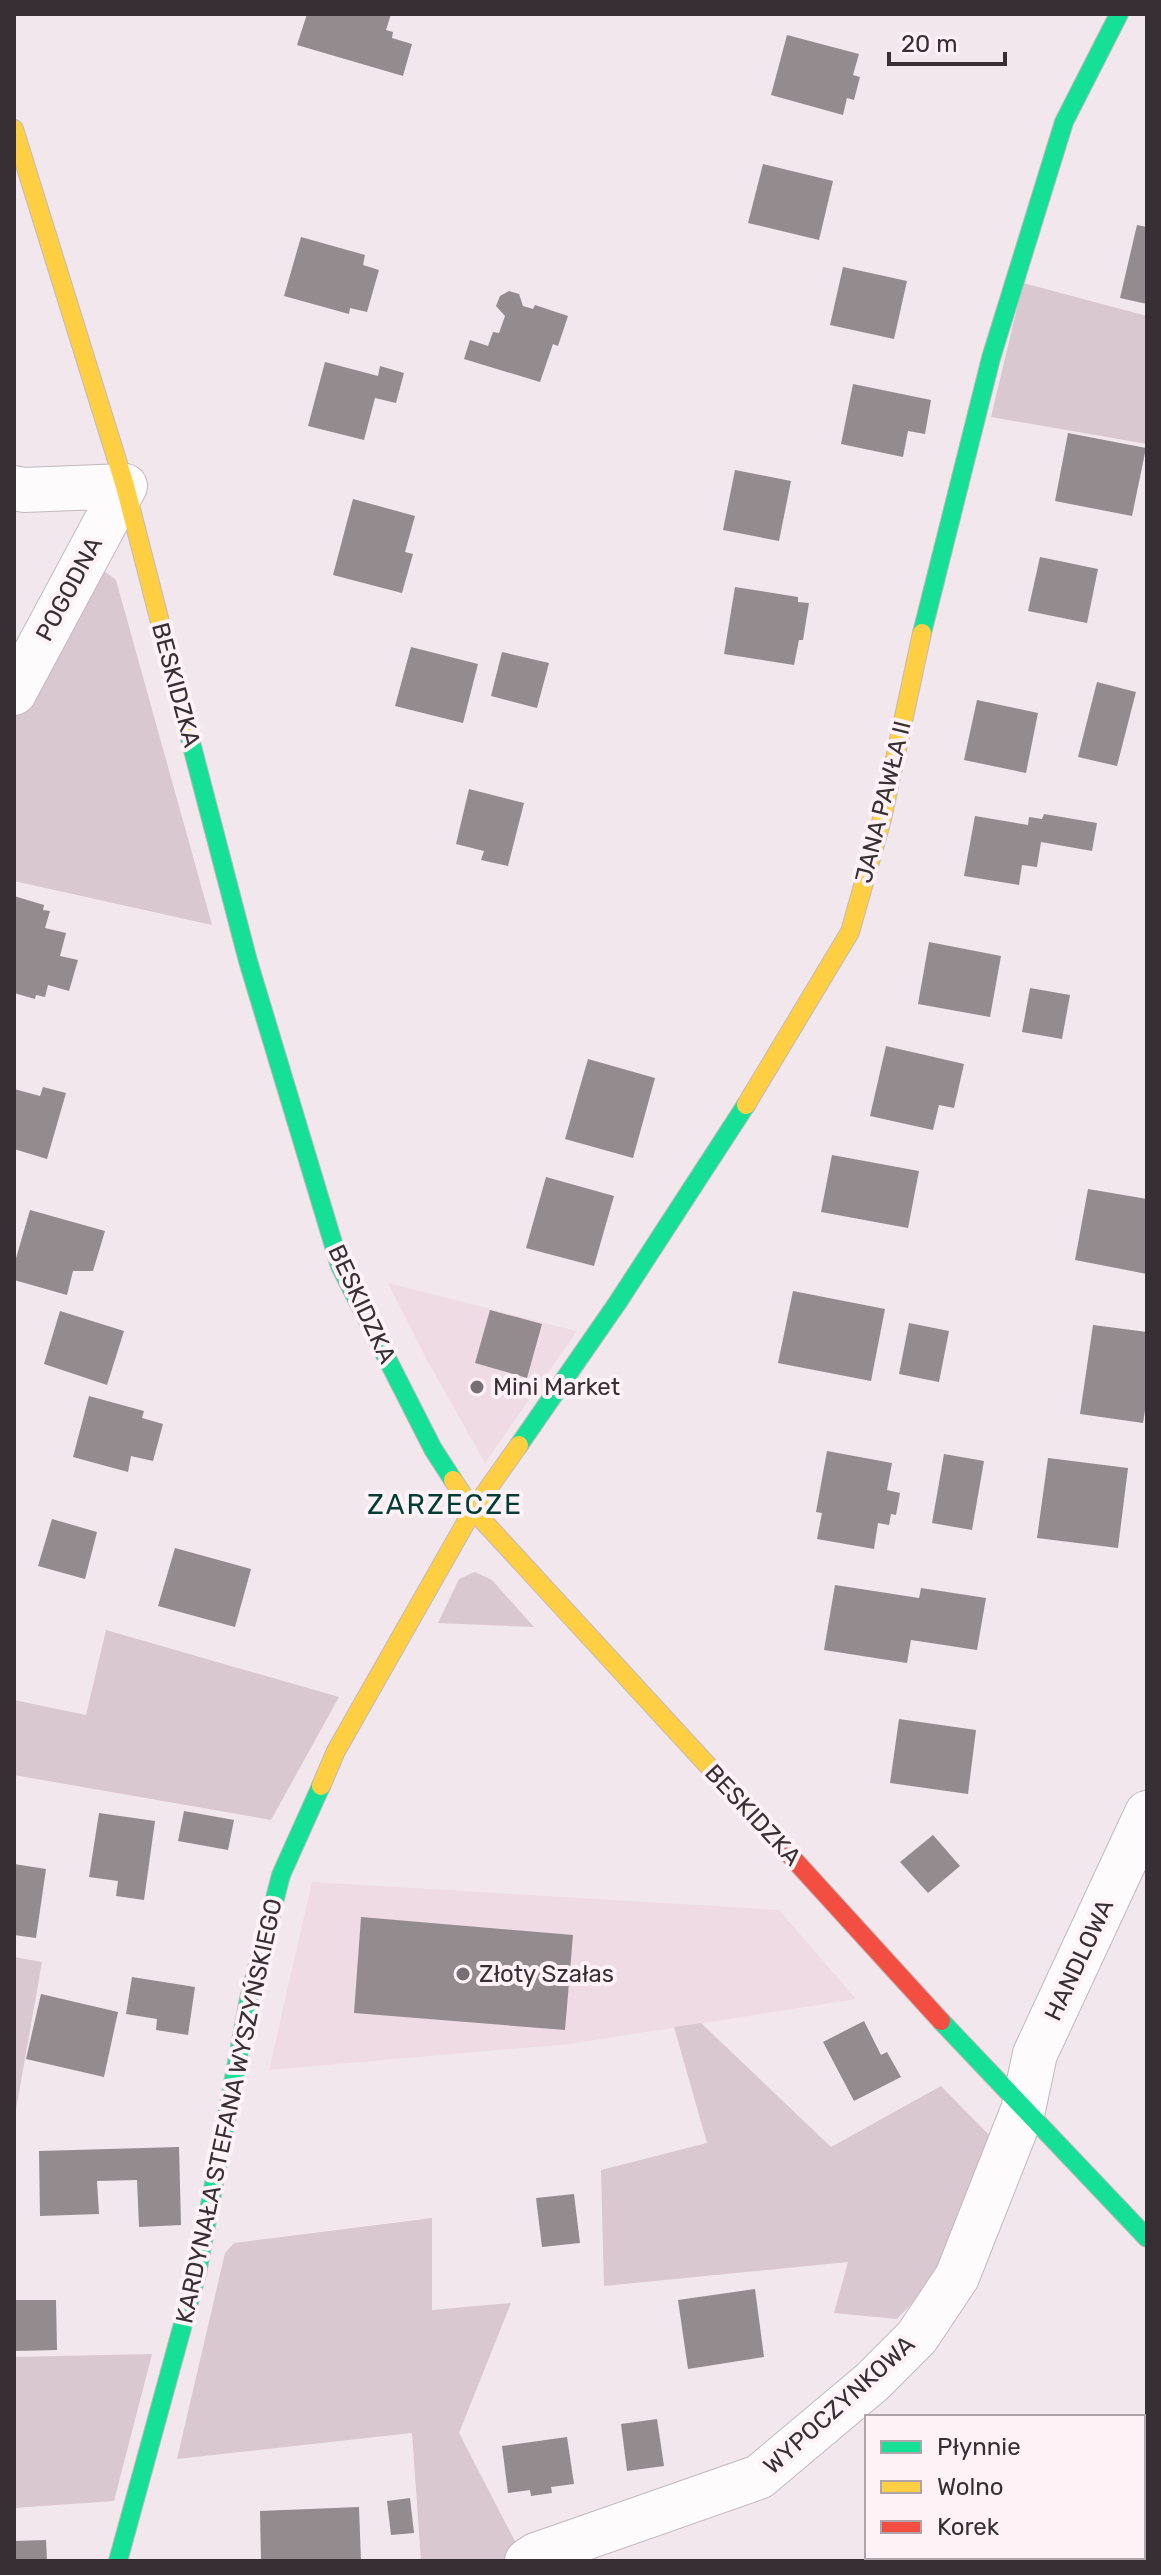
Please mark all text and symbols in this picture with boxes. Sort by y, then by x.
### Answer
scale bar [889,16,1005,66]
text: 20 m [901,30,958,58]
street label: POGODNA [30,532,108,646]
street label: BESKIDZKA [146,620,206,750]
street label: JANA PAWŁA II [849,718,917,886]
street label: BESKIDZKA [322,1240,402,1368]
place label: Mini Market [493,1373,620,1401]
marker: Mini Market [468,1378,486,1396]
district label: ZARZECZE [367,1488,523,1521]
street label: BESKIDZKA [699,1759,807,1871]
street label: HANDLOWA [1039,1895,1119,2025]
street label: KARDYNAŁA STEFANA WYSZYŃSKIEGO [170,1896,288,2326]
place label: Złoty Szałas [479,1960,614,1988]
marker: Złoty Szałas [454,1965,472,1983]
street label: WYPOCZYNKOWA [758,2330,920,2480]
legend [865,2415,1145,2559]
text: Płynnie [937,2433,1021,2461]
text: Wolno [937,2473,1004,2501]
text: Korek [937,2513,1000,2541]

